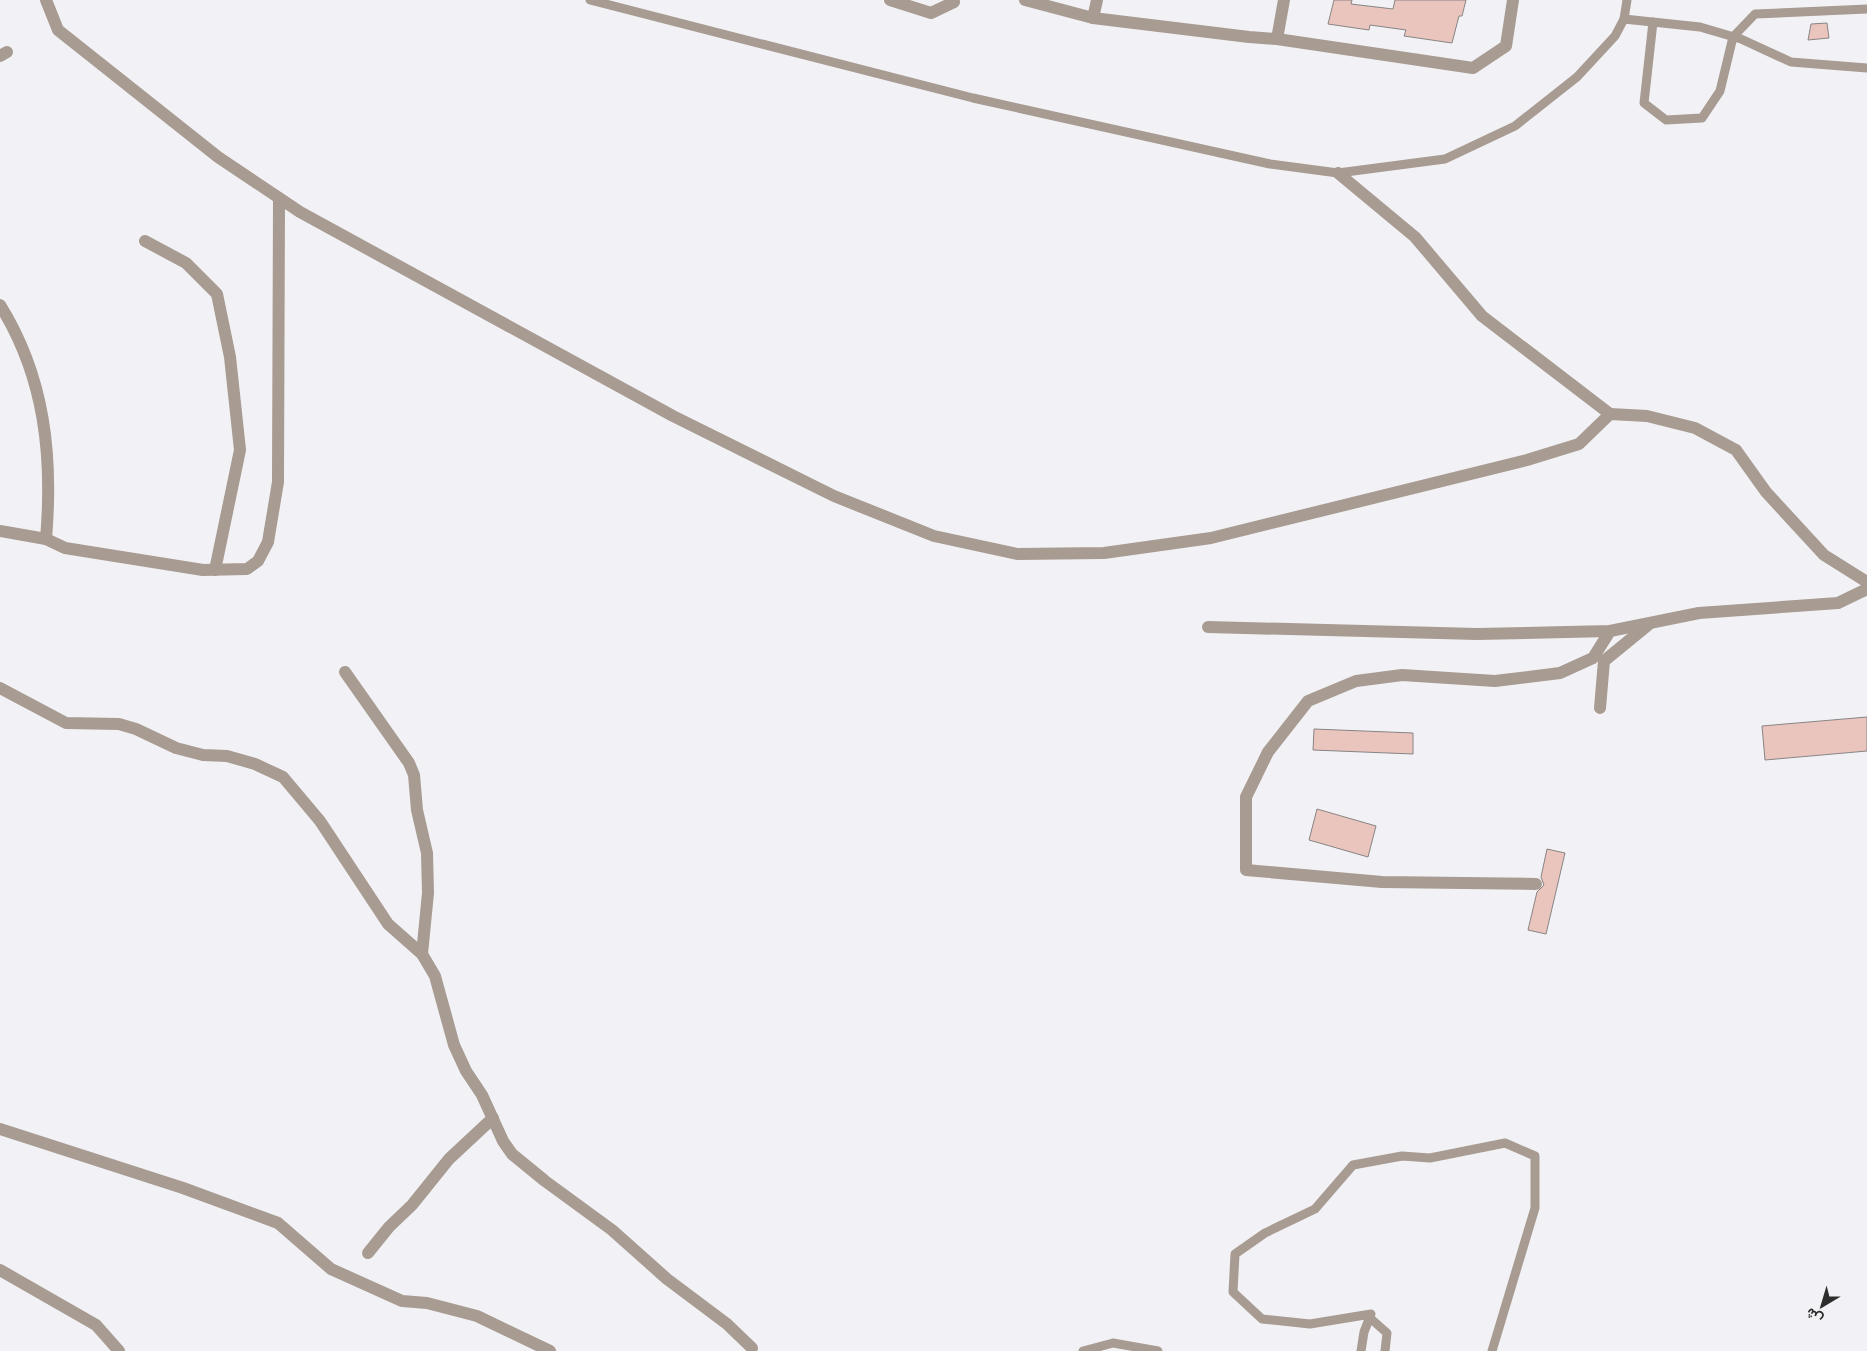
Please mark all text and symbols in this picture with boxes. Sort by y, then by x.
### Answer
north arrow [1797,1281,1847,1331]
text: ش [1802,1304,1826,1329]

